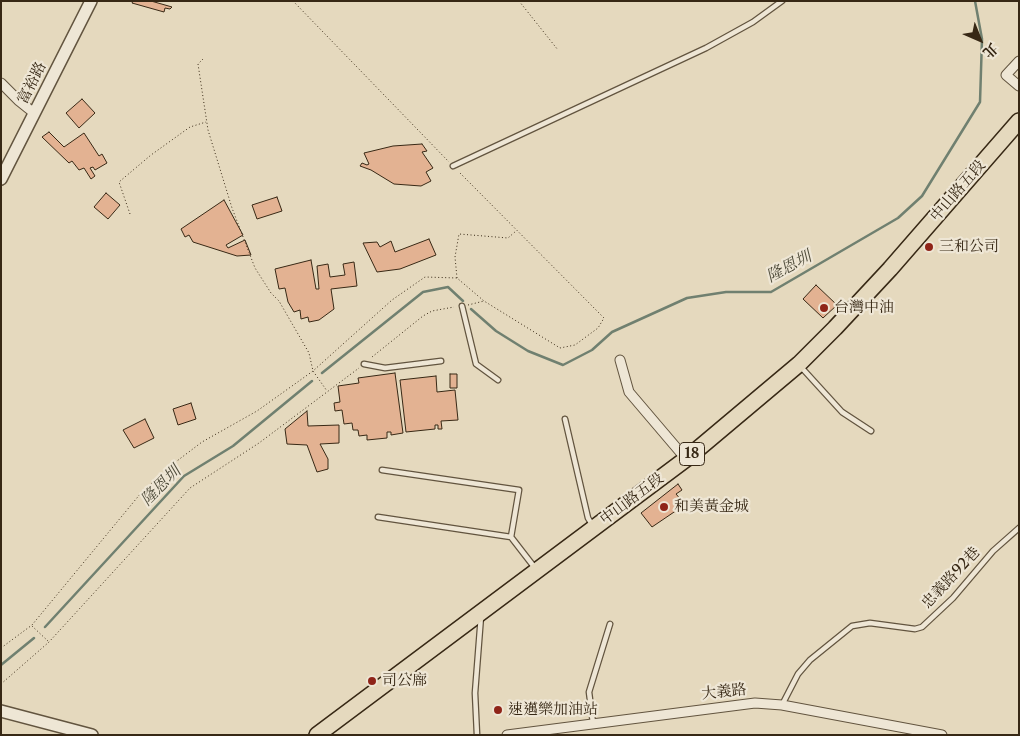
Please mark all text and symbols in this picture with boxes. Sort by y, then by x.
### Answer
north arrow [955,15,1005,65]
text: 北 [979,39,1002,62]
street label: 富裕路 [14,59,50,107]
street label: 中山路五段 [927,157,989,225]
place label: 三和公司 [939,238,999,256]
marker: 三和公司 [923,241,935,253]
water label: 隆恩圳 [763,247,815,287]
place label: 台灣中油 [834,299,894,317]
marker: 台灣中油 [818,302,830,314]
road number: 18 [680,442,704,466]
water label: 隆恩圳 [137,462,185,510]
street label: 中山路五段 [597,469,667,529]
place label: 和美黃金城 [674,498,749,516]
marker: 和美黃金城 [658,501,670,513]
street label: 忠義路92巷 [918,544,984,612]
place label: 司公廍 [382,672,427,690]
marker: 司公廍 [366,675,378,687]
street label: 大義路 [701,681,747,703]
place label: 速邁樂加油站 [508,701,598,719]
marker: 速邁樂加油站 [492,704,504,716]

